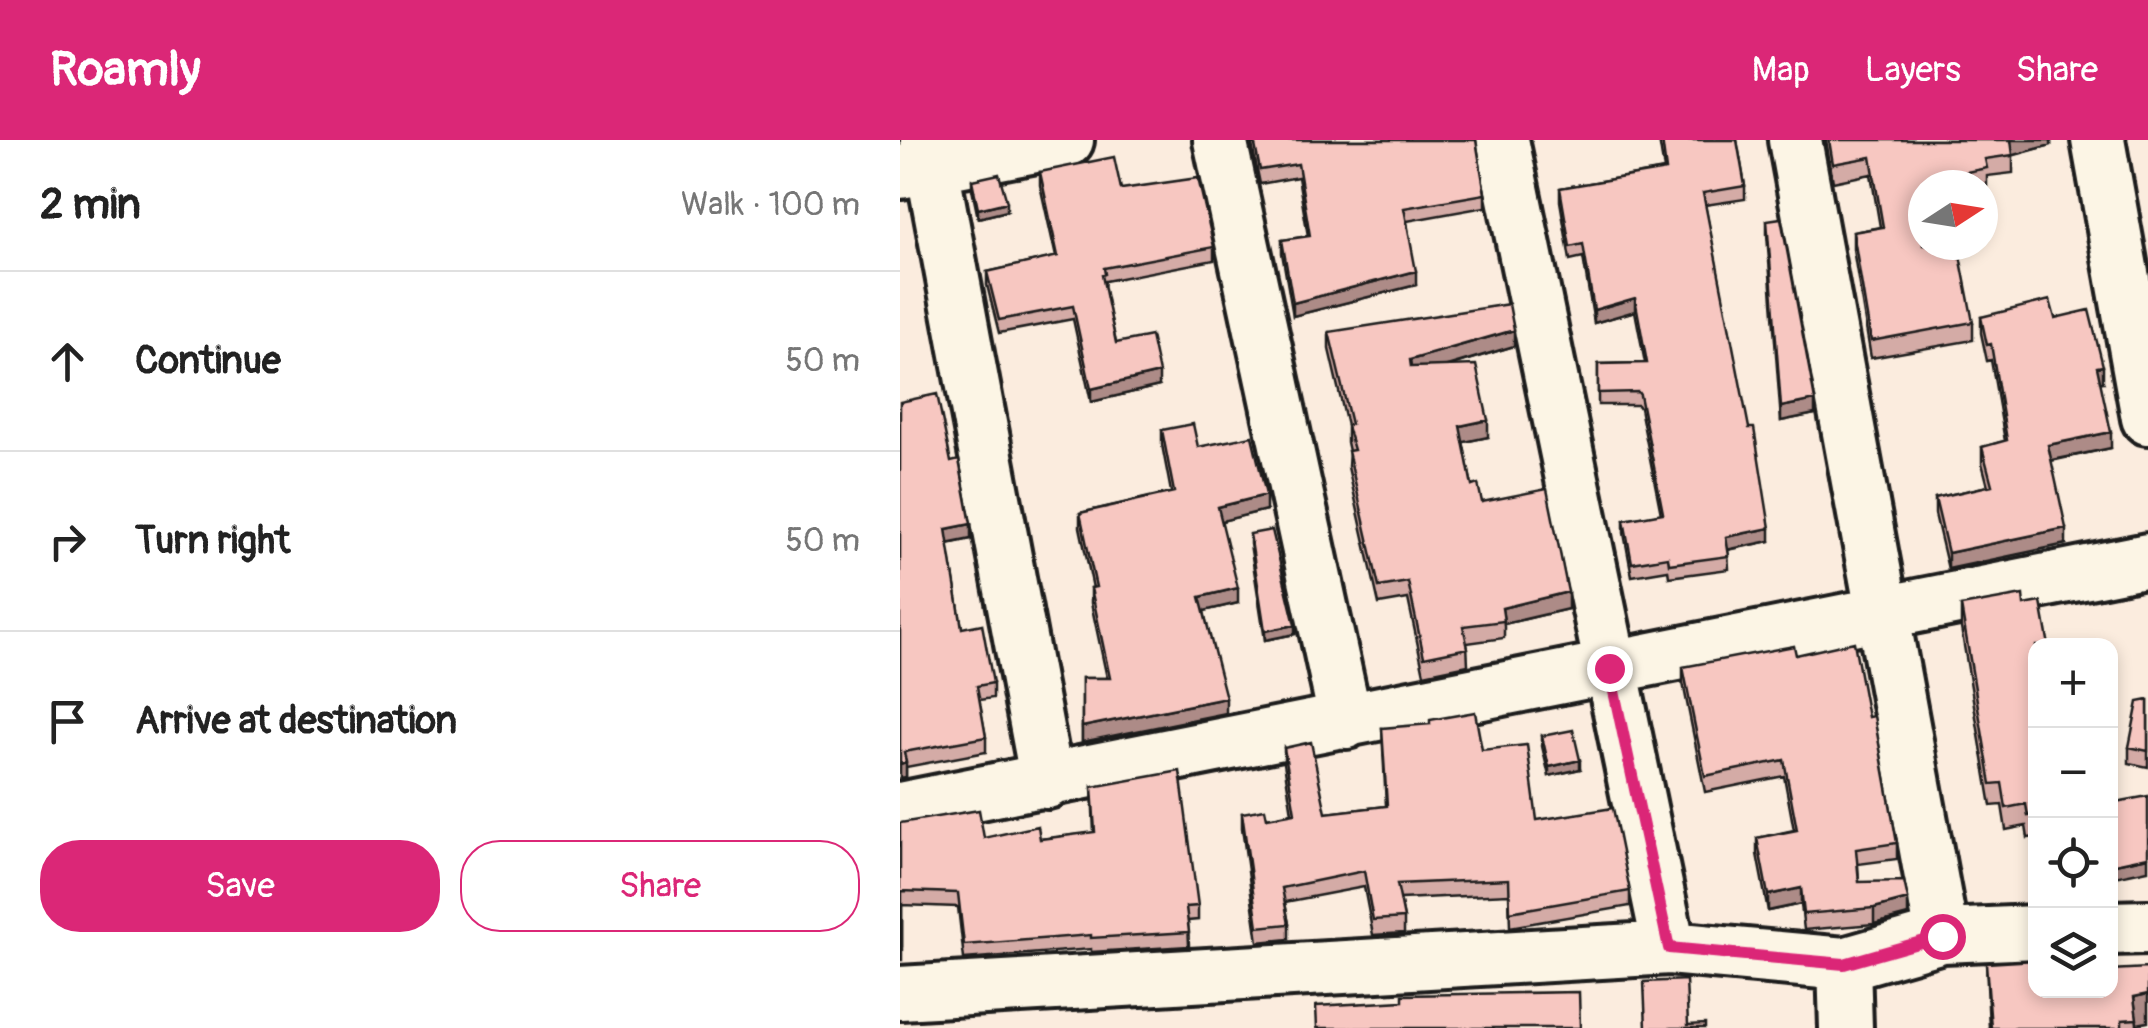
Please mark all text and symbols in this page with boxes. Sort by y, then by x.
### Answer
text: Roamly [50,40,200,100]
text: Map [1752,48,1810,92]
text: Layers [1865,48,1961,92]
text: Share [2016,48,2098,92]
north arrow [1908,170,1998,260]
text: 2 min [40,179,141,231]
text: Walk · 100 m [681,185,860,225]
icon: ahead [40,334,95,389]
text: Continue [135,337,281,385]
text: 50 m [785,341,860,381]
icon: right [40,514,95,569]
text: Turn right [135,517,290,565]
text: 50 m [785,521,860,561]
map controls [2028,638,2118,998]
button: + [2028,638,2118,728]
route end [1587,646,1633,692]
icon: arrive [40,694,95,749]
text: Arrive at destination [135,697,457,745]
button: − [2028,728,2118,818]
button: locate [2028,818,2118,908]
button: Save [40,840,440,932]
button: Share [460,840,860,932]
button: layers [2028,908,2118,998]
route start [1920,914,1966,960]

